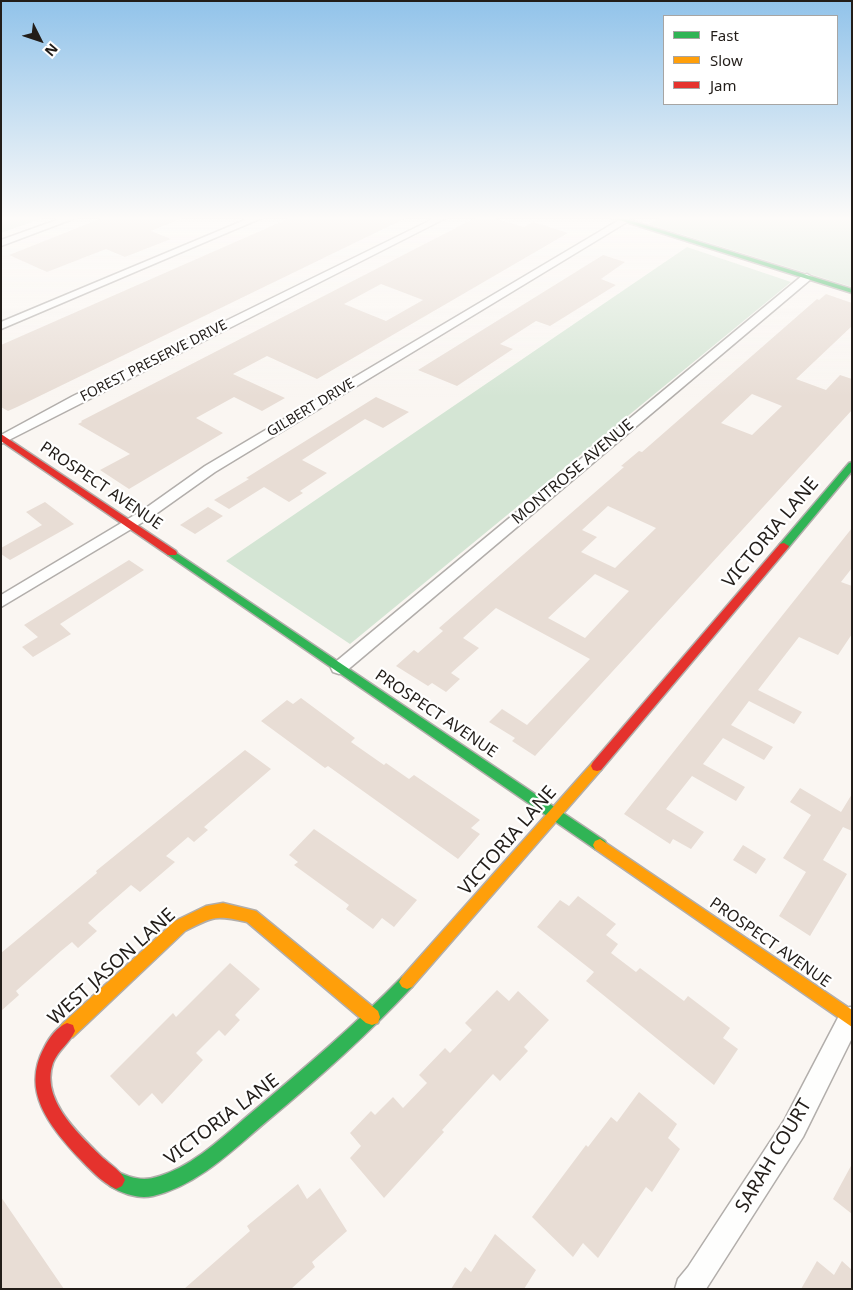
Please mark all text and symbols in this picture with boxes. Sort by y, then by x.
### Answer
north arrow [15,15,65,65]
legend [663,15,838,105]
text: Fast [710,25,739,45]
text: N [41,40,63,61]
text: Slow [710,50,743,70]
text: Jam [710,75,737,95]
street label: FOREST PRESERVE DRIVE [78,317,230,405]
street label: GILBERT DRIVE [264,375,358,441]
street label: MONTROSE AVENUE [508,415,638,529]
street label: PROSPECT AVENUE [36,438,166,534]
street label: VICTORIA LANE [718,473,824,593]
street label: PROSPECT AVENUE [371,666,501,762]
street label: VICTORIA LANE [454,782,562,900]
street label: PROSPECT AVENUE [706,894,834,992]
street label: WEST JASON LANE [44,904,180,1030]
street label: VICTORIA LANE [160,1070,284,1170]
street label: SARAH COURT [731,1095,817,1217]

